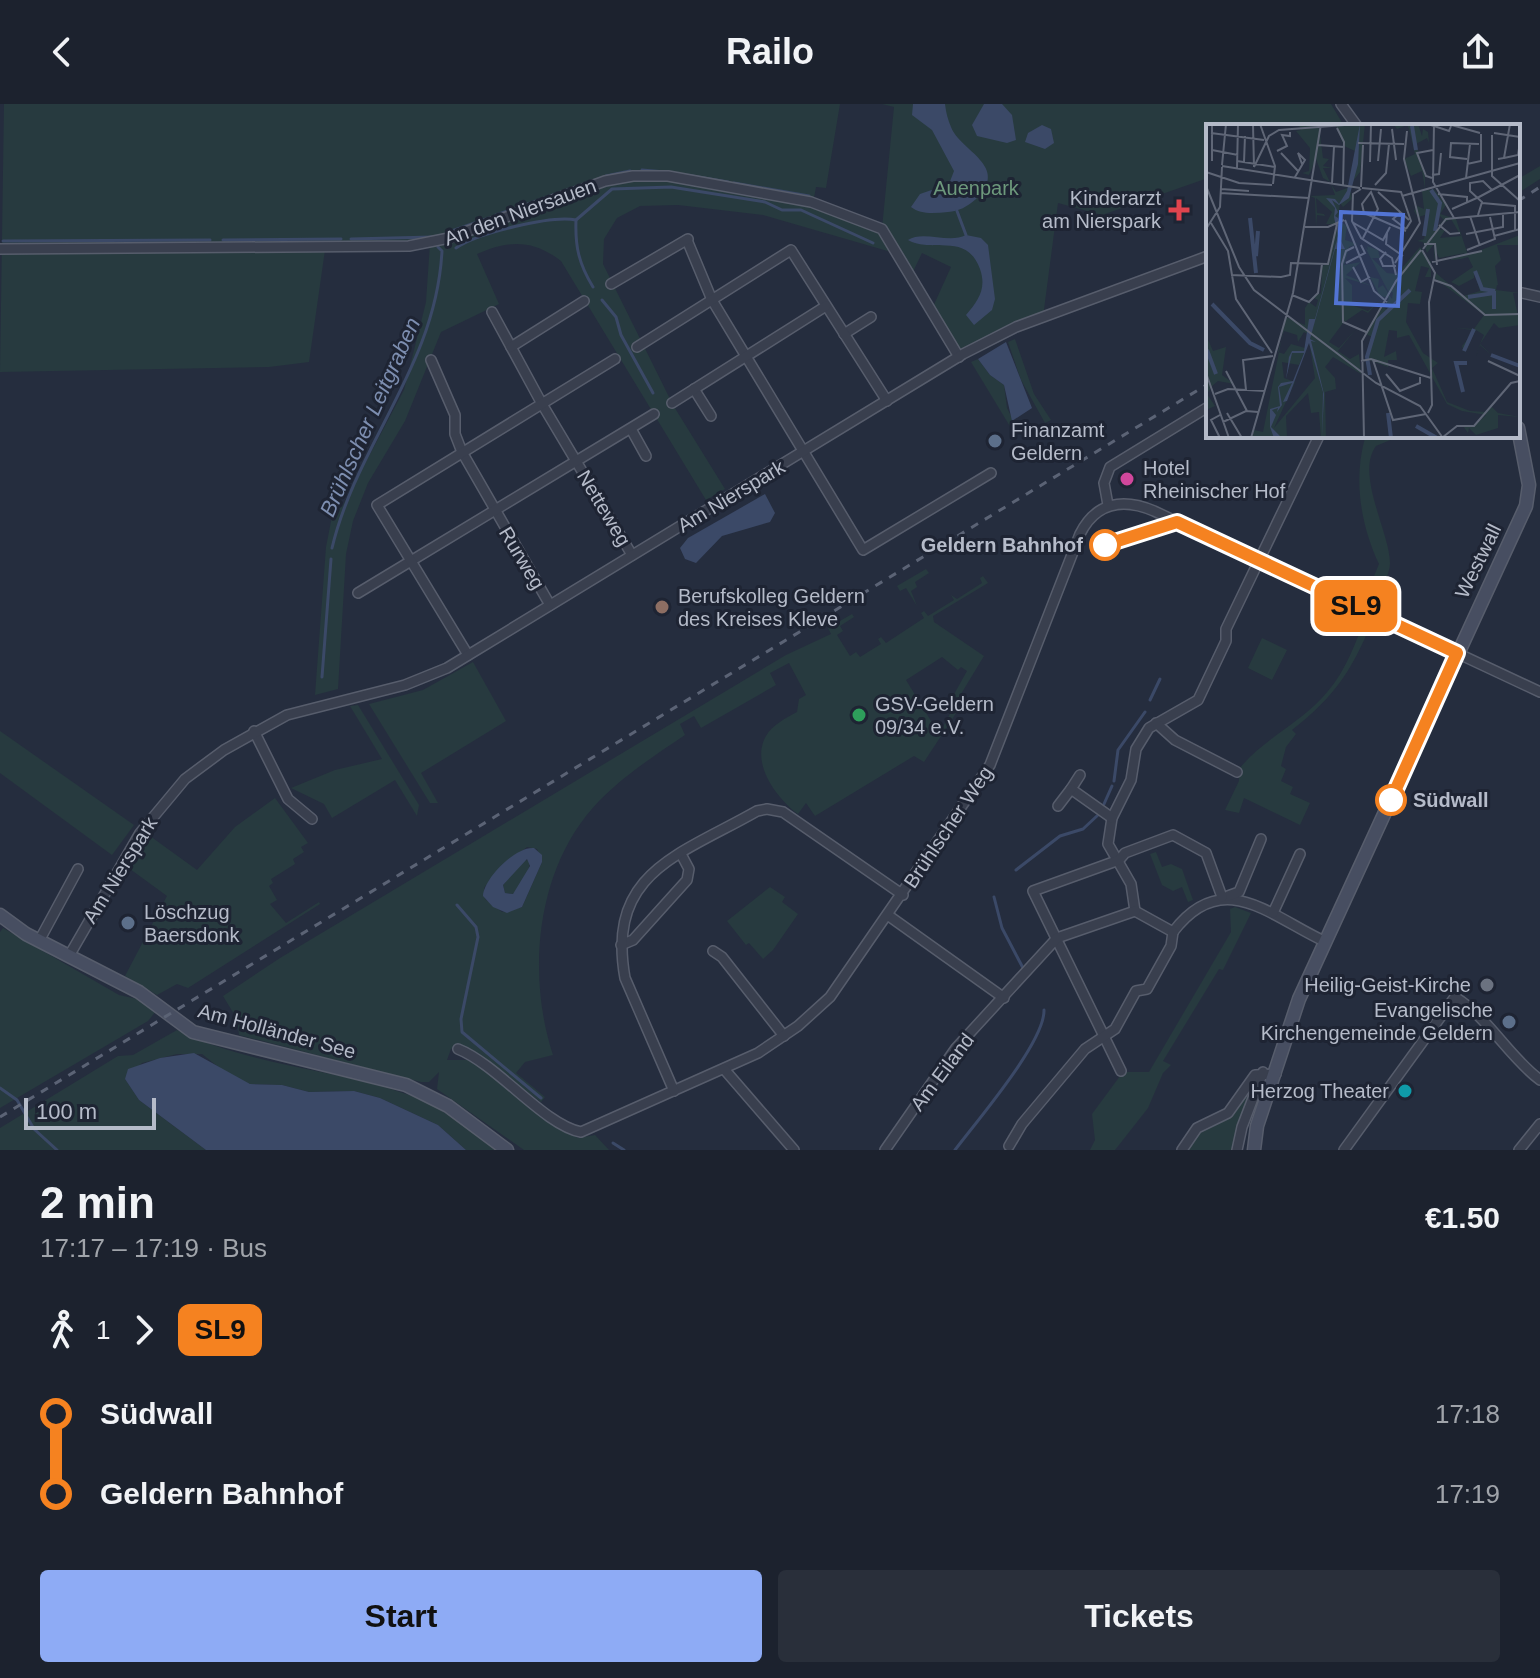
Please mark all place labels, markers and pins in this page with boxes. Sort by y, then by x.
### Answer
place label: Kinderarzt am Nierspark [1042,187,1162,232]
marker: Kinderarzt am Nierspark [1168,199,1190,221]
place label: Finanzamt Geldern [1011,419,1105,464]
marker: Finanzamt Geldern [986,432,1004,450]
place label: Hotel Rheinischer Hof [1143,457,1286,502]
marker: Hotel Rheinischer Hof [1118,470,1136,488]
marker: Geldern Bahnhof [1090,530,1120,560]
place label: Geldern Bahnhof [921,534,1083,556]
place label: Berufskolleg Geldern des Kreises Kleve [678,585,865,630]
marker: Berufskolleg Geldern des Kreises Kleve [653,598,671,616]
place label: GSV-Geldern 09/34 e.V. [875,693,994,738]
marker: GSV-Geldern 09/34 e.V. [850,706,868,724]
marker: Südwall [1376,785,1406,815]
place label: Südwall [1413,789,1489,811]
place label: Löschzug Baersdonk [144,901,241,946]
marker: Löschzug Baersdonk [119,914,137,932]
place label: Heilig-Geist-Kirche [1304,974,1471,996]
marker: Heilig-Geist-Kirche [1478,976,1496,994]
place label: Evangelische Kirchengemeinde Geldern [1261,999,1493,1044]
marker: Evangelische Kirchengemeinde Geldern [1500,1013,1518,1031]
place label: Herzog Theater [1250,1080,1389,1102]
marker: Herzog Theater [1396,1082,1414,1100]

